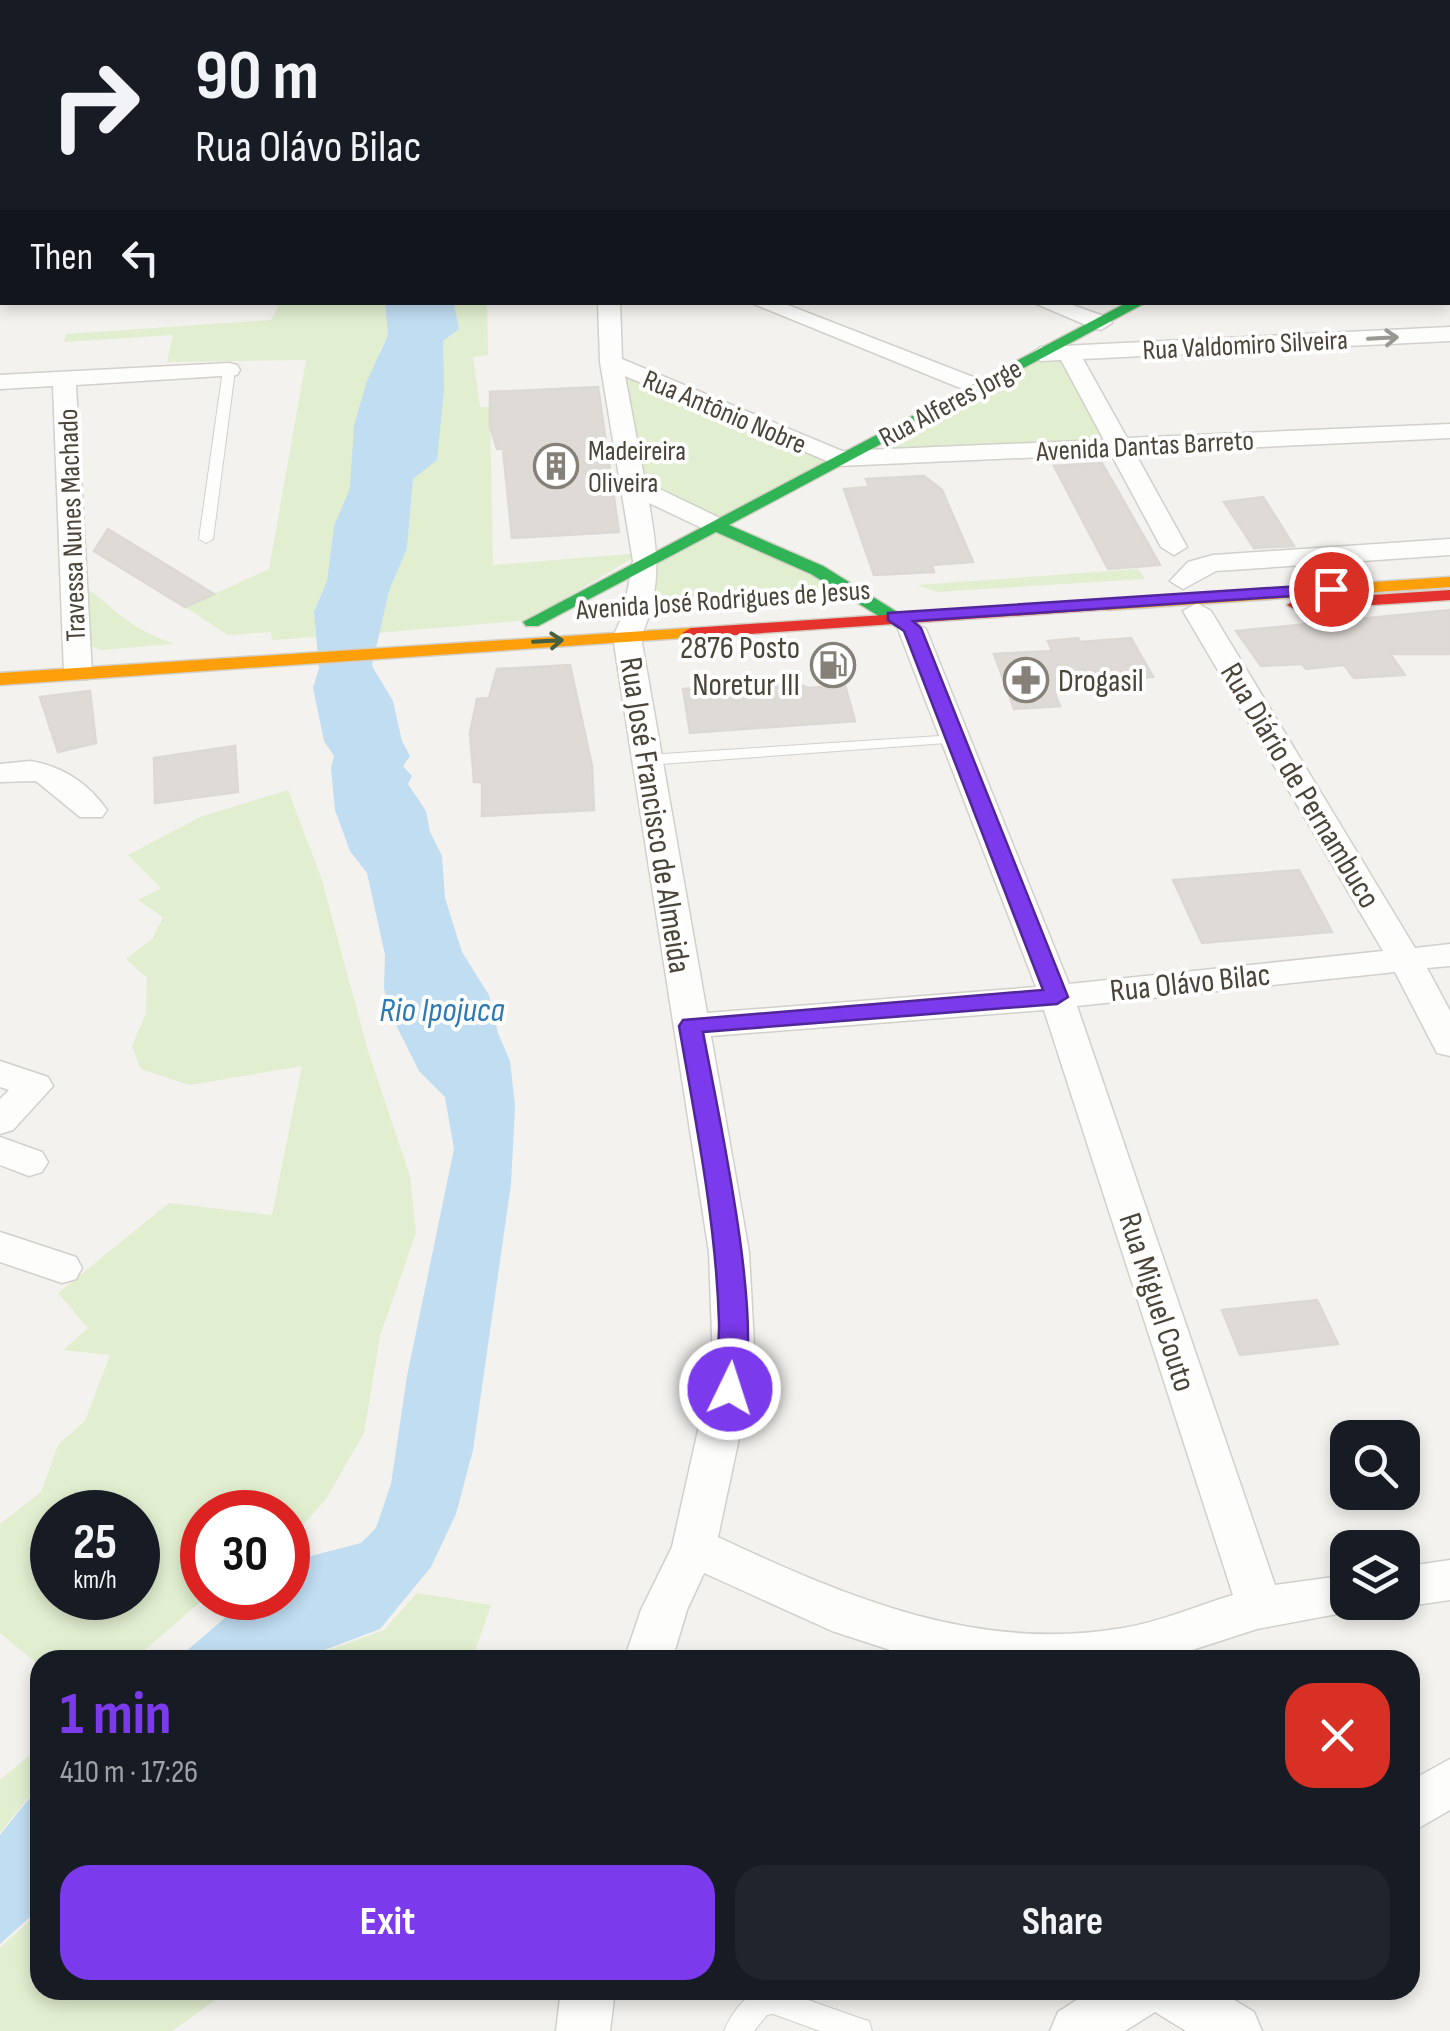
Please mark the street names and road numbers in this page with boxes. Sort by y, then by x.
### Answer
street label: Rua Valdomiro Silveira [1142,324,1349,367]
street label: Rua Alferes Jorge [874,352,1028,455]
street label: Rua Antônio Nobre [638,363,811,462]
street label: Travessa Nunes Machado [52,408,93,642]
street label: Avenida Dantas Barreto [1034,424,1255,469]
street label: Avenida José Rodrigues de Jesus [574,574,871,627]
street label: Rua José Francisco de Almeida [610,655,699,976]
street label: Rua Diário de Pernambuco [1211,656,1388,915]
street label: Rua Olávo Bilac [1108,956,1272,1011]
street label: Rua Miguel Couto [1109,1208,1204,1397]

